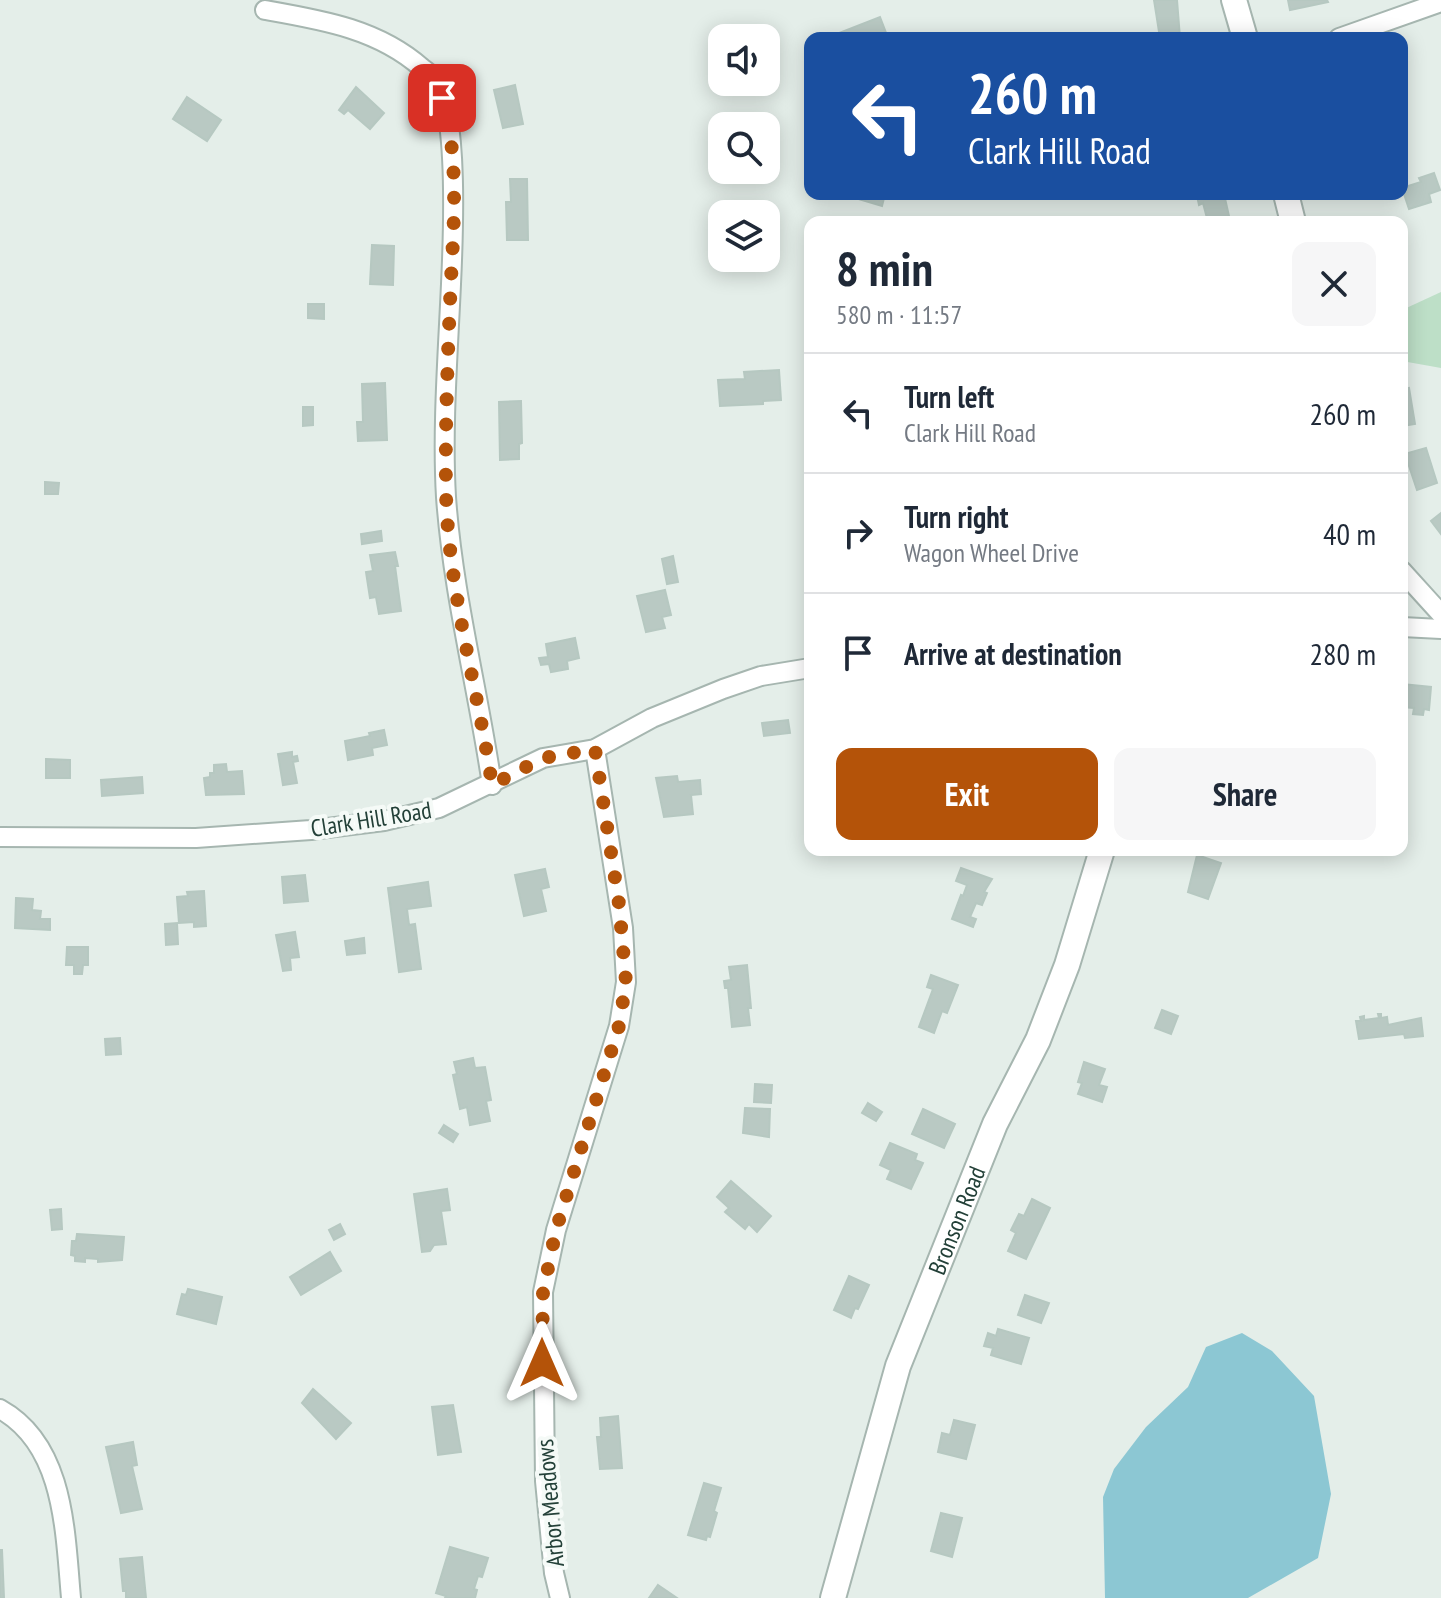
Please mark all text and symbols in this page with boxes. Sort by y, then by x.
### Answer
map controls [708,24,780,272]
button: sound [708,24,780,96]
text: 260 m [968,57,1097,129]
pin [408,64,476,132]
icon: left [836,64,940,168]
icon: arrive [420,76,464,120]
button: search [708,112,780,184]
text: Clark Hill Road [968,127,1151,174]
button: layers [708,200,780,272]
text: 8 min [836,237,933,299]
button: close [1292,242,1376,326]
text: 580 m · 11:57 [836,298,962,331]
text: Turn left [904,377,994,416]
icon: left [836,391,880,435]
text: 260 m [1310,394,1376,433]
text: Clark Hill Road [904,416,1036,449]
text: Turn right [904,497,1008,536]
icon: right [836,511,880,555]
text: 40 m [1323,514,1376,553]
text: Wagon Wheel Drive [904,536,1079,569]
icon: arrive [836,631,880,675]
text: Arrive at destination [904,634,1122,673]
text: 280 m [1310,634,1376,673]
button: Exit [836,748,1098,840]
button: Share [1114,748,1376,840]
street label: Clark Hill Road [308,794,434,844]
street label: Bronson Road [921,1162,992,1279]
position arrow [500,1321,584,1405]
street label: Arbor Meadows [529,1438,571,1568]

